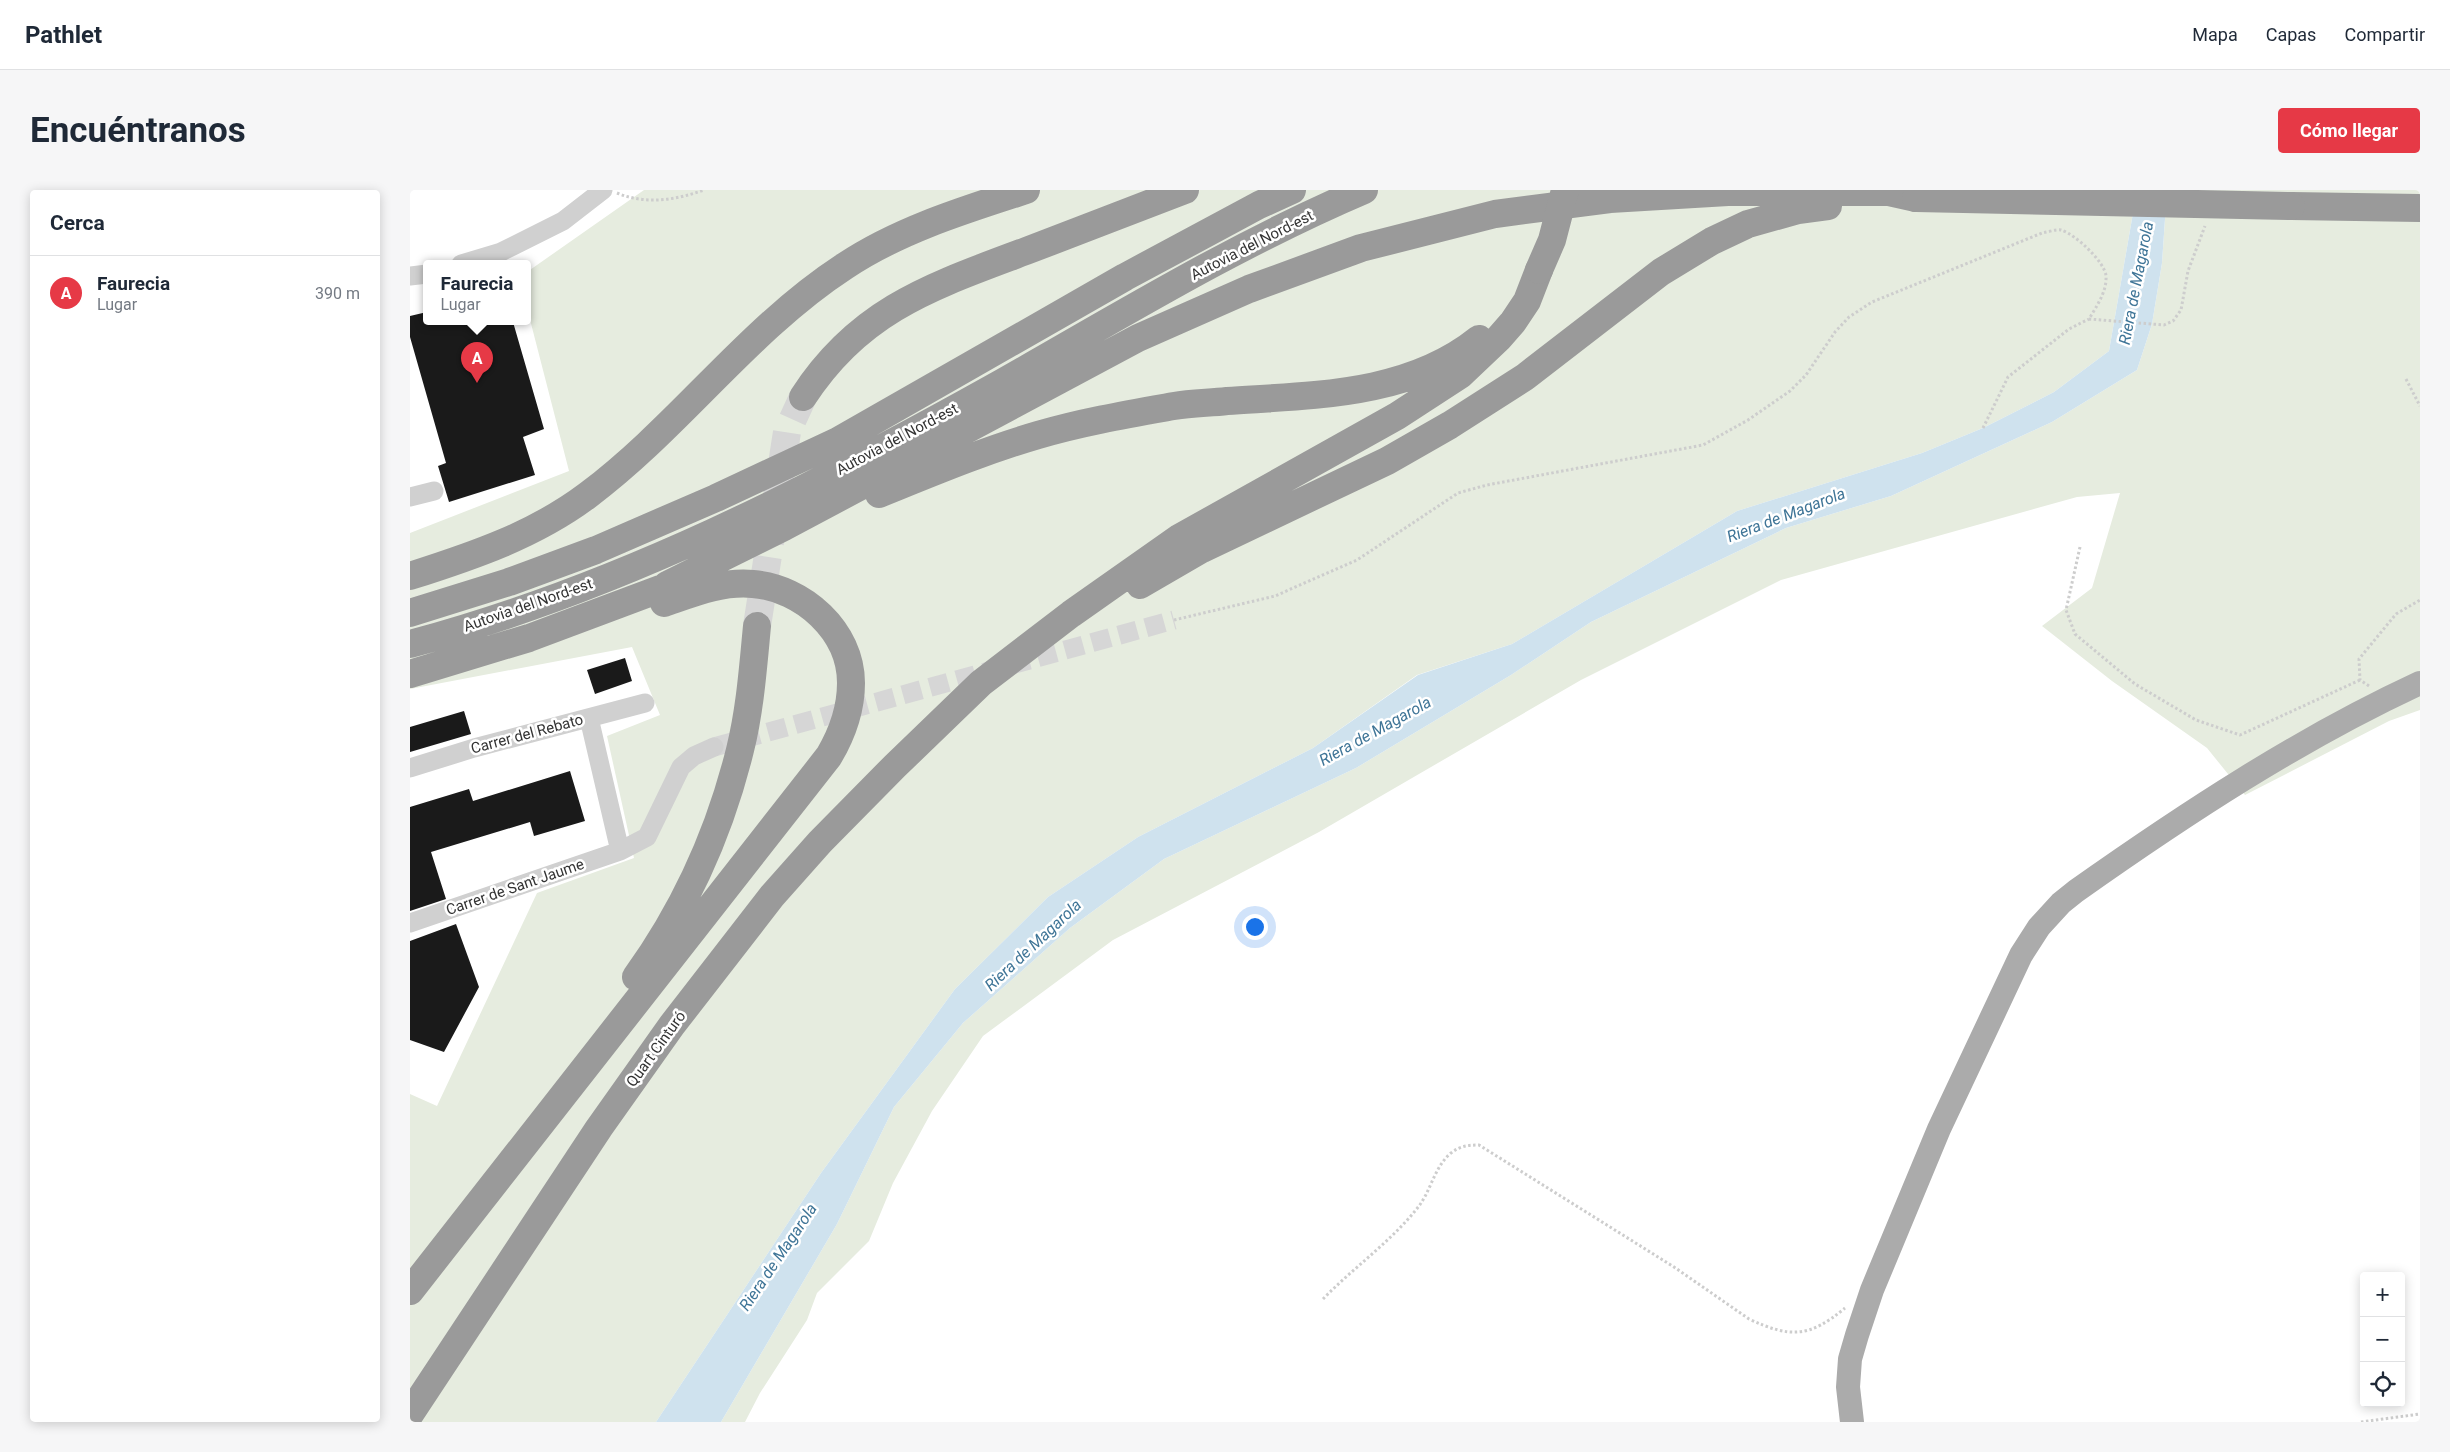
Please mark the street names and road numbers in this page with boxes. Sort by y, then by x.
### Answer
street label: Autovia del Nord-est [1188,206,1316,284]
street label: Autovia del Nord-est [833,399,961,479]
street label: Autovia del Nord-est [461,574,595,636]
street label: Carrer del Rebato [469,710,585,758]
street label: Carrer de Sant Jaume [444,855,586,919]
street label: Quart Cinturó [623,1008,689,1090]

